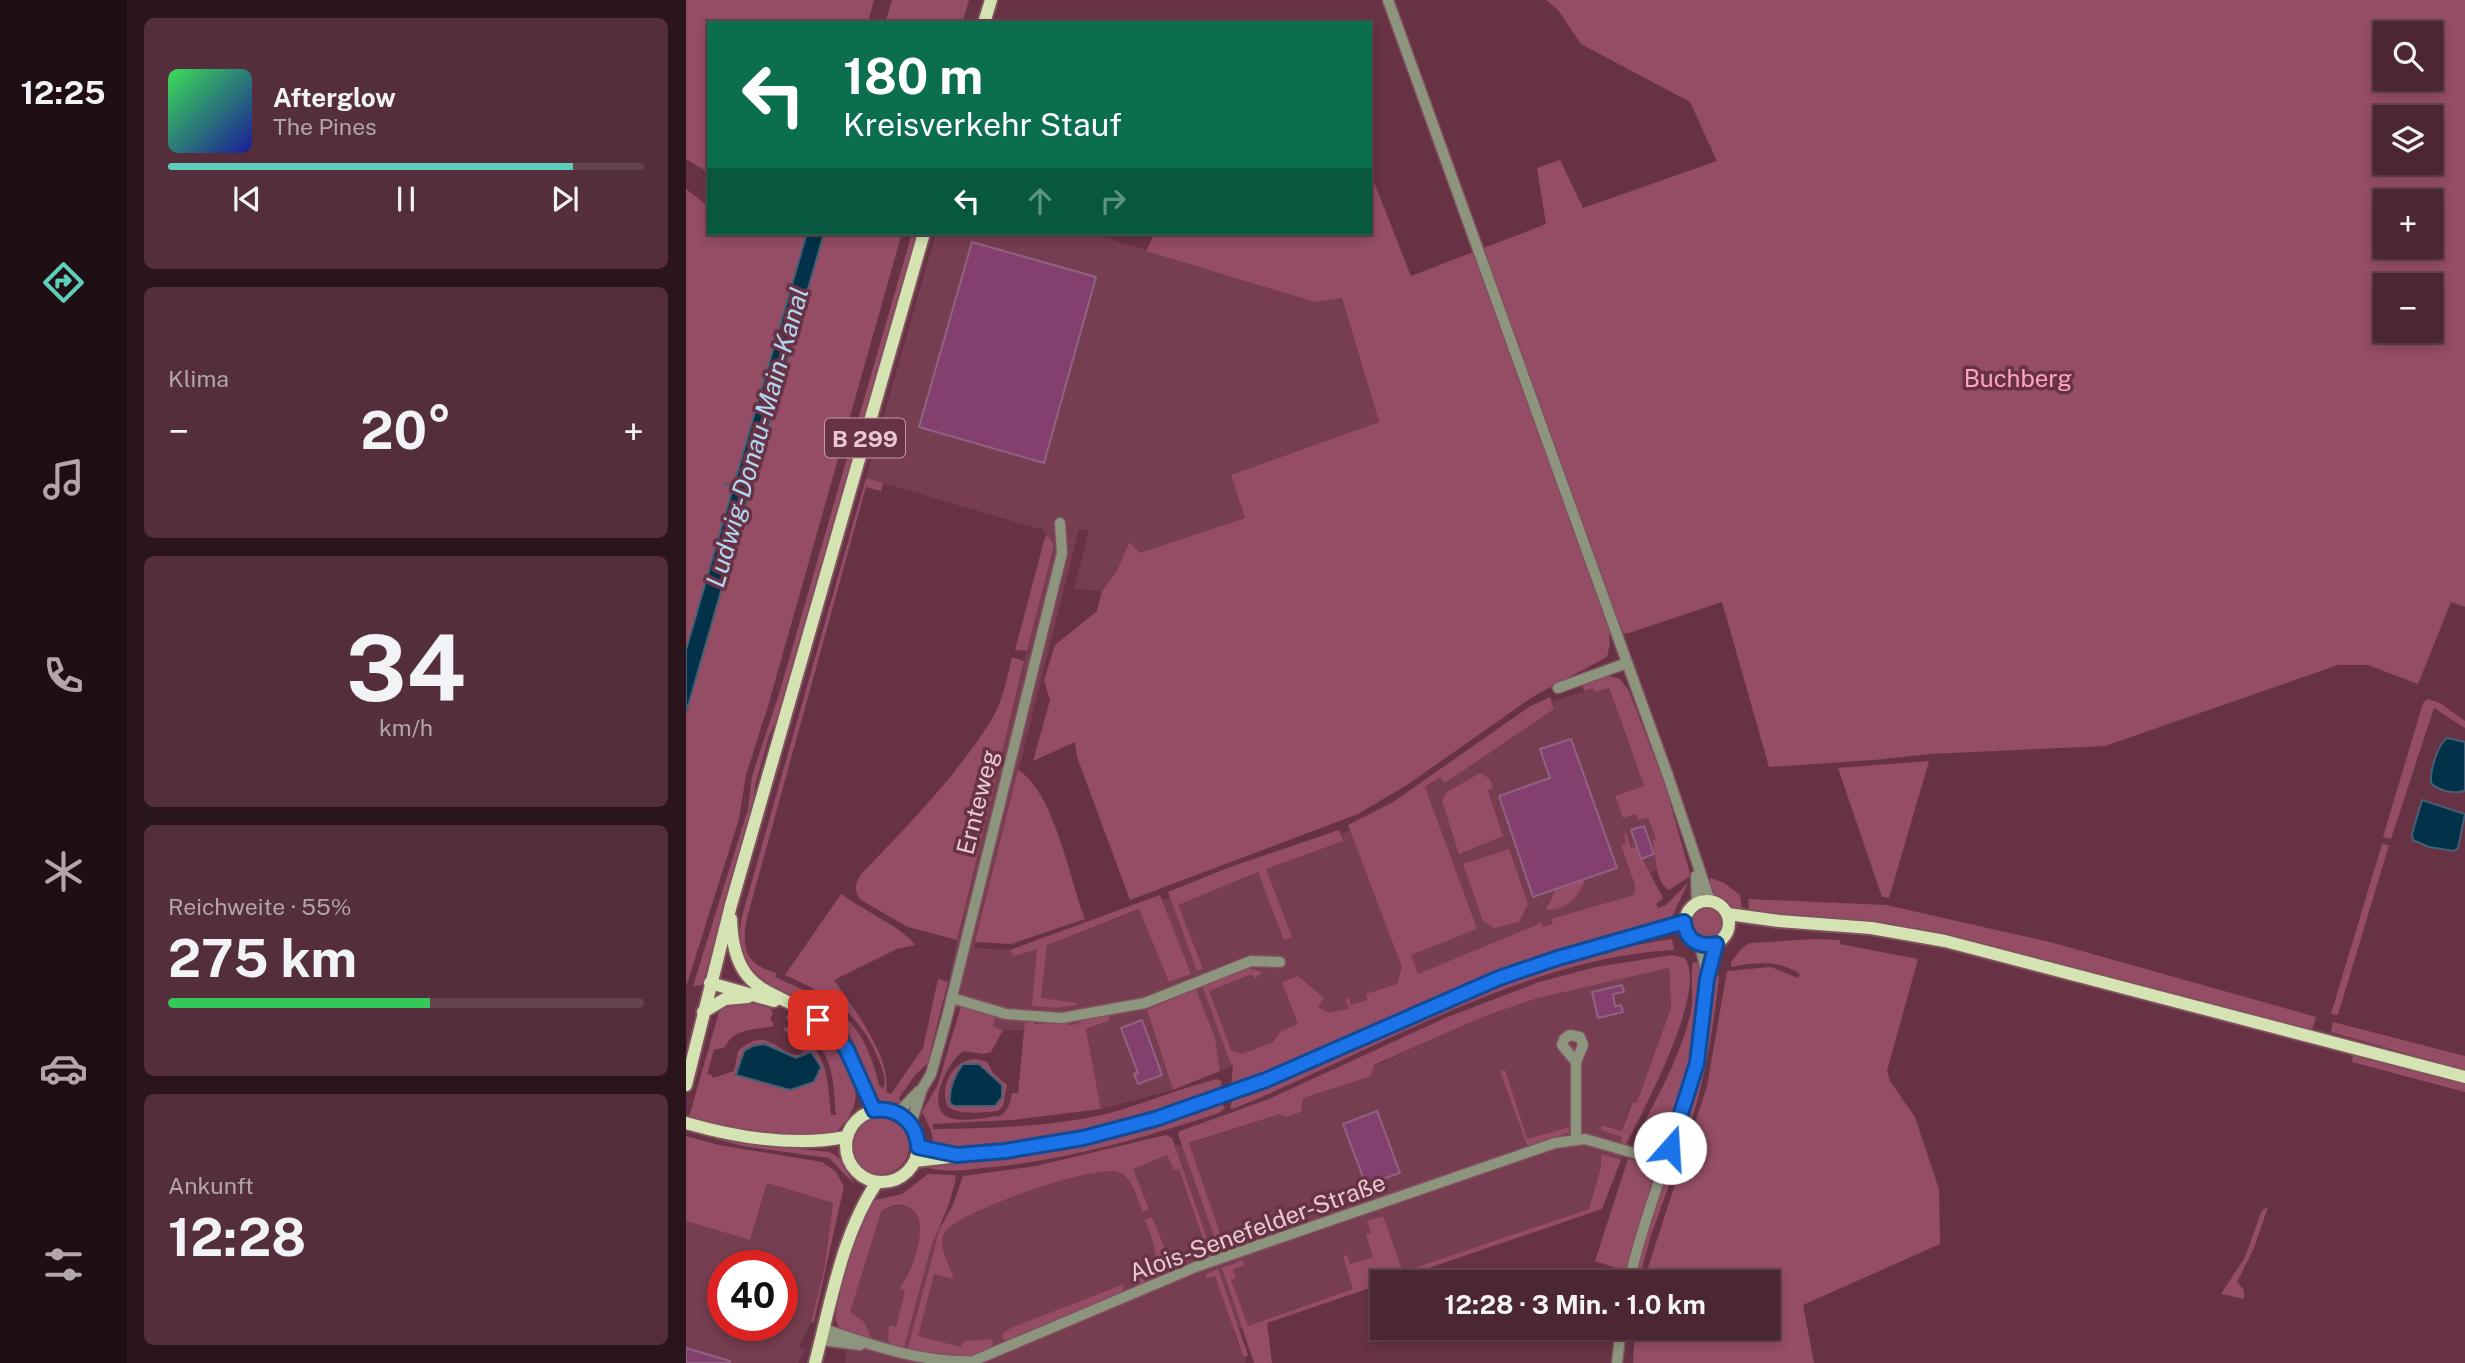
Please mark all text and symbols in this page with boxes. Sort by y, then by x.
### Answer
map controls [2373,21,2443,343]
button: search [2373,21,2443,91]
text: 180 m [843,47,983,105]
icon: left [728,49,819,140]
text: 12:25 [20,74,106,111]
text: Afterglow [273,82,396,113]
button: layers [2373,105,2443,175]
text: Kreisverkehr Stauf [843,106,1122,143]
text: The Pines [273,113,377,140]
icon: previous [228,180,266,218]
icon: pause [387,180,425,218]
icon: next [546,180,584,218]
icon: left [948,182,986,220]
icon: ahead [1021,182,1059,220]
icon: right [1094,182,1132,220]
button: + [2373,189,2443,259]
icon: directions [39,258,88,307]
button: − [2373,273,2443,343]
water label: Ludwig-Donau-Main-Kanal [699,283,815,591]
park label: Buchberg [1964,364,2072,392]
text: Klima [168,365,229,392]
text: 20° [360,400,452,461]
text: − [168,409,189,454]
text: + [623,409,644,454]
road number: B 299 [825,418,905,458]
icon: music [39,455,88,504]
text: 34 [346,615,466,721]
icon: phone [39,651,88,700]
text: km/h [379,714,433,741]
street label: Ernteweg [951,747,1003,857]
icon: climate [39,847,88,896]
text: Reichweite · 55% [168,893,352,920]
text: 275 km [168,928,357,989]
pin [788,990,848,1050]
icon: arrive [799,1001,837,1039]
icon: car [39,1044,88,1093]
position arrow [1633,1111,1707,1185]
street label: Alois-Senefelder-Straße [1125,1168,1389,1286]
text: Ankunft [168,1172,254,1199]
text: 12:28 [168,1207,306,1268]
icon: filters [39,1240,88,1289]
speed limit sign: 40 [707,1250,798,1341]
text: 12:28 · 3 Min. · 1.0 km [1444,1289,1706,1320]

